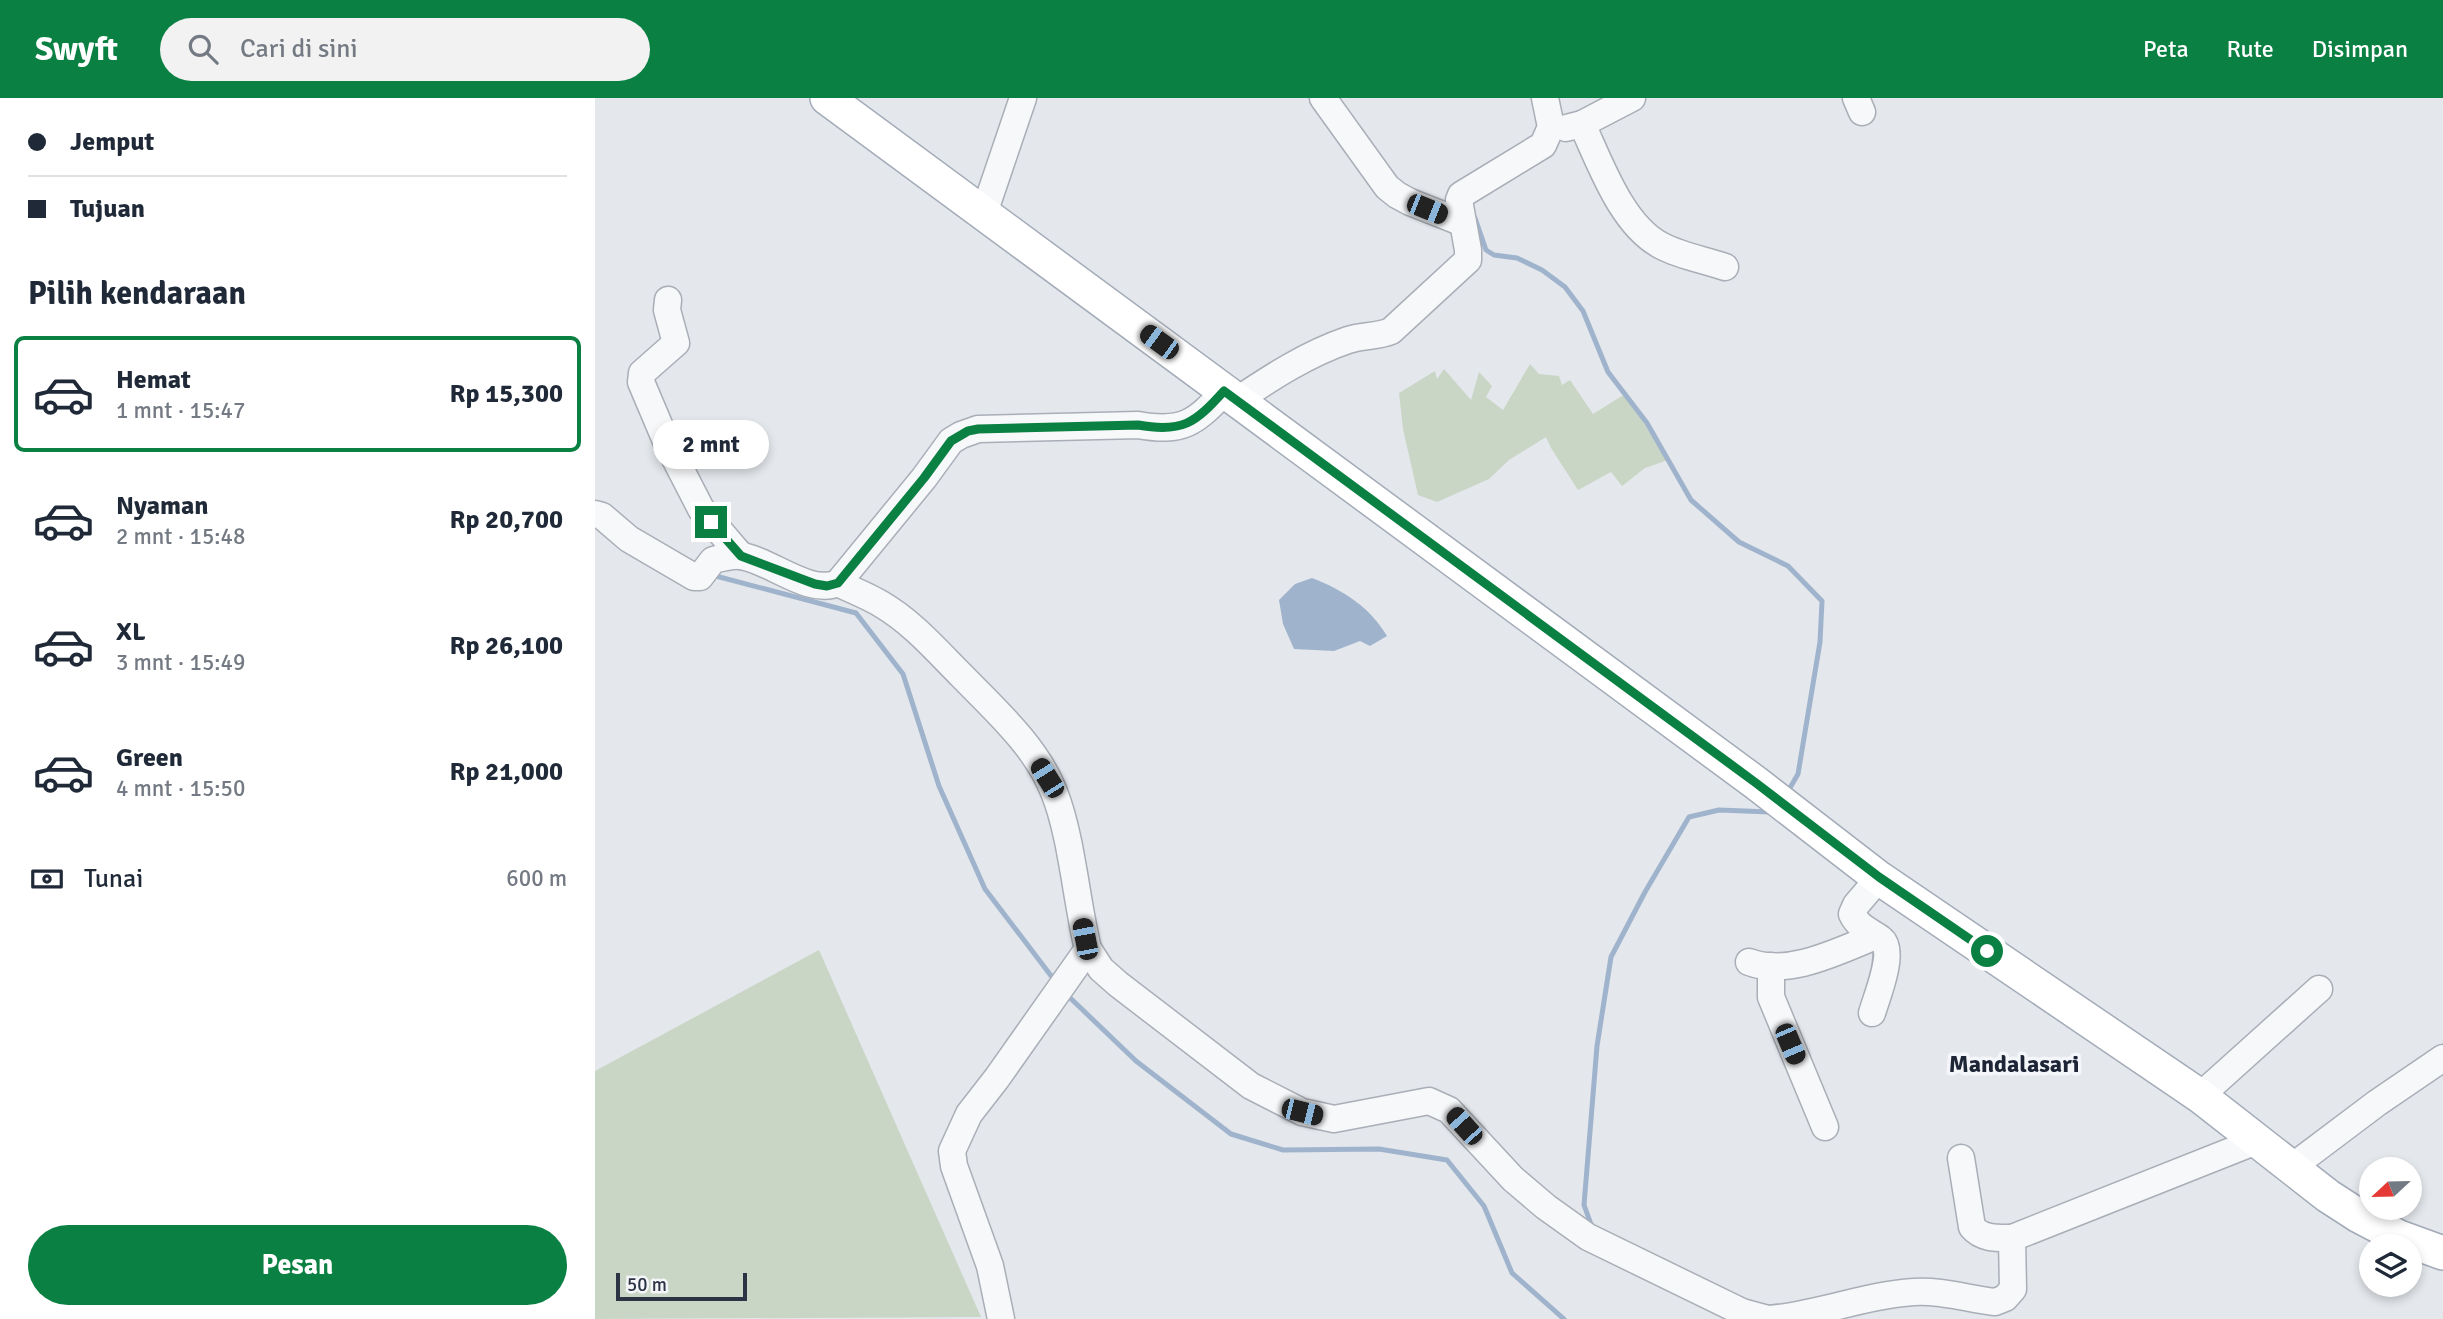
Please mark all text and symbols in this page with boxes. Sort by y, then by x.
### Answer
search box [160,18,650,81]
text: Swyft [35,29,118,70]
icon: search [184,30,222,68]
text: Cari di sini [240,33,358,65]
text: Peta [2143,34,2189,64]
text: Rute [2227,34,2274,64]
text: Disimpan [2312,34,2408,64]
text: Jemput [70,126,154,158]
car [1404,191,1451,227]
text: Tujuan [70,193,145,225]
text: Pilih kendaraan [28,274,246,313]
car [1136,321,1183,363]
icon: car [32,363,95,426]
text: Hemat [116,364,191,396]
text: Rp 15,300 [449,378,563,410]
text: 1 mnt · 15:47 [116,396,245,425]
callout: 2 mnt [653,420,769,470]
text: 2 mnt [682,430,740,459]
icon: car [32,489,95,552]
text: Nyaman [116,490,209,522]
text: Rp 20,700 [449,504,563,536]
route end [695,506,727,538]
text: 2 mnt · 15:48 [116,522,245,551]
icon: car [32,615,95,678]
text: XL [116,616,146,648]
text: Rp 26,100 [449,630,563,662]
text: 3 mnt · 15:49 [116,648,245,677]
icon: car [32,741,95,804]
text: Green [116,742,183,774]
car [1027,755,1068,801]
text: Rp 21,000 [449,756,563,788]
text: 4 mnt · 15:50 [116,774,245,803]
icon: cash [28,860,66,898]
text: Tunai [84,863,143,895]
text: 600 m [506,864,567,893]
car [1071,916,1100,962]
route start [1971,935,2003,967]
car [1773,1021,1808,1067]
district label: Mandalasari [1949,1049,2079,1079]
car [1280,1097,1325,1127]
car [1443,1103,1486,1149]
north arrow [2359,1157,2422,1220]
map controls [2359,1157,2422,1297]
button: Pesan [28,1225,567,1305]
button: layers [2359,1234,2422,1297]
scale bar [616,1270,747,1302]
text: 50 m [627,1273,667,1297]

